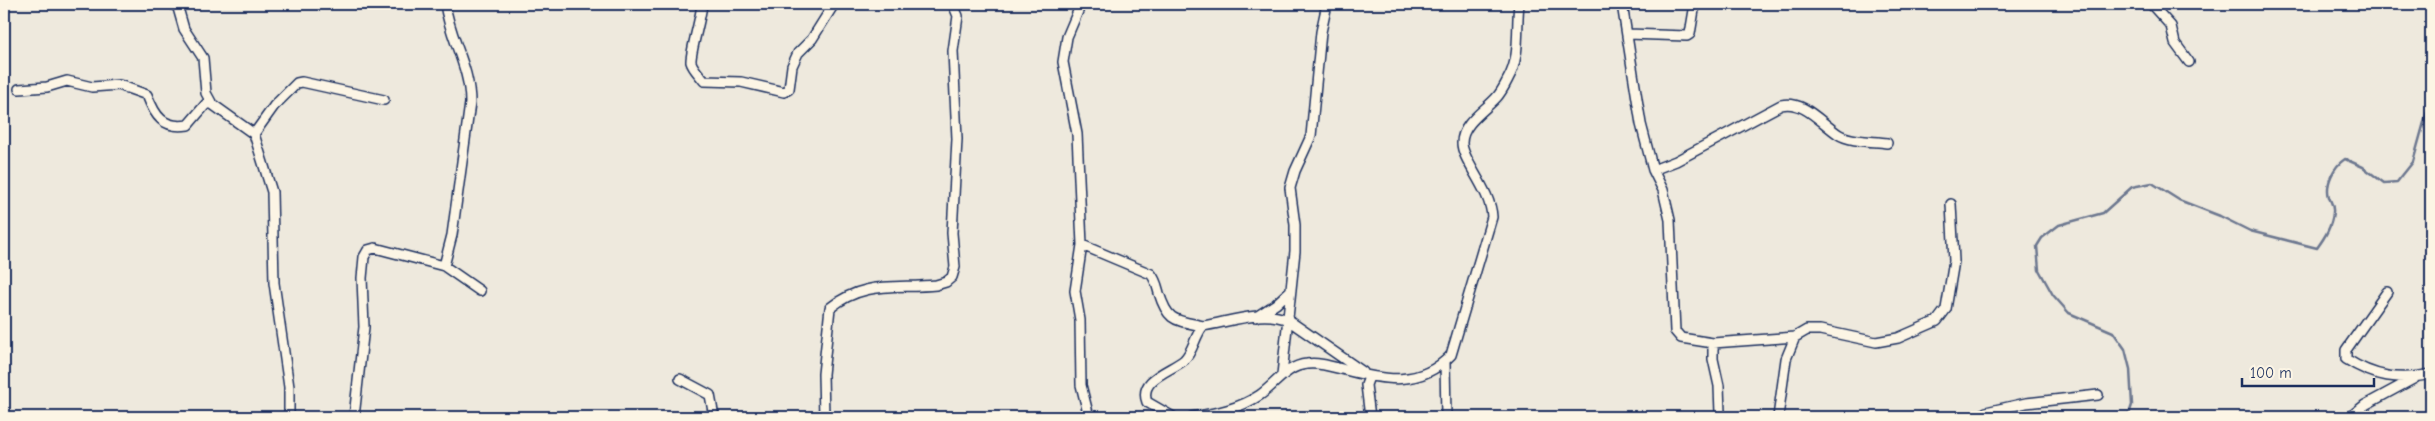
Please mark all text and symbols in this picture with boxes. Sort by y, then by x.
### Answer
scale bar [2242,356,2375,388]
text: 100 m [2250,364,2292,382]

